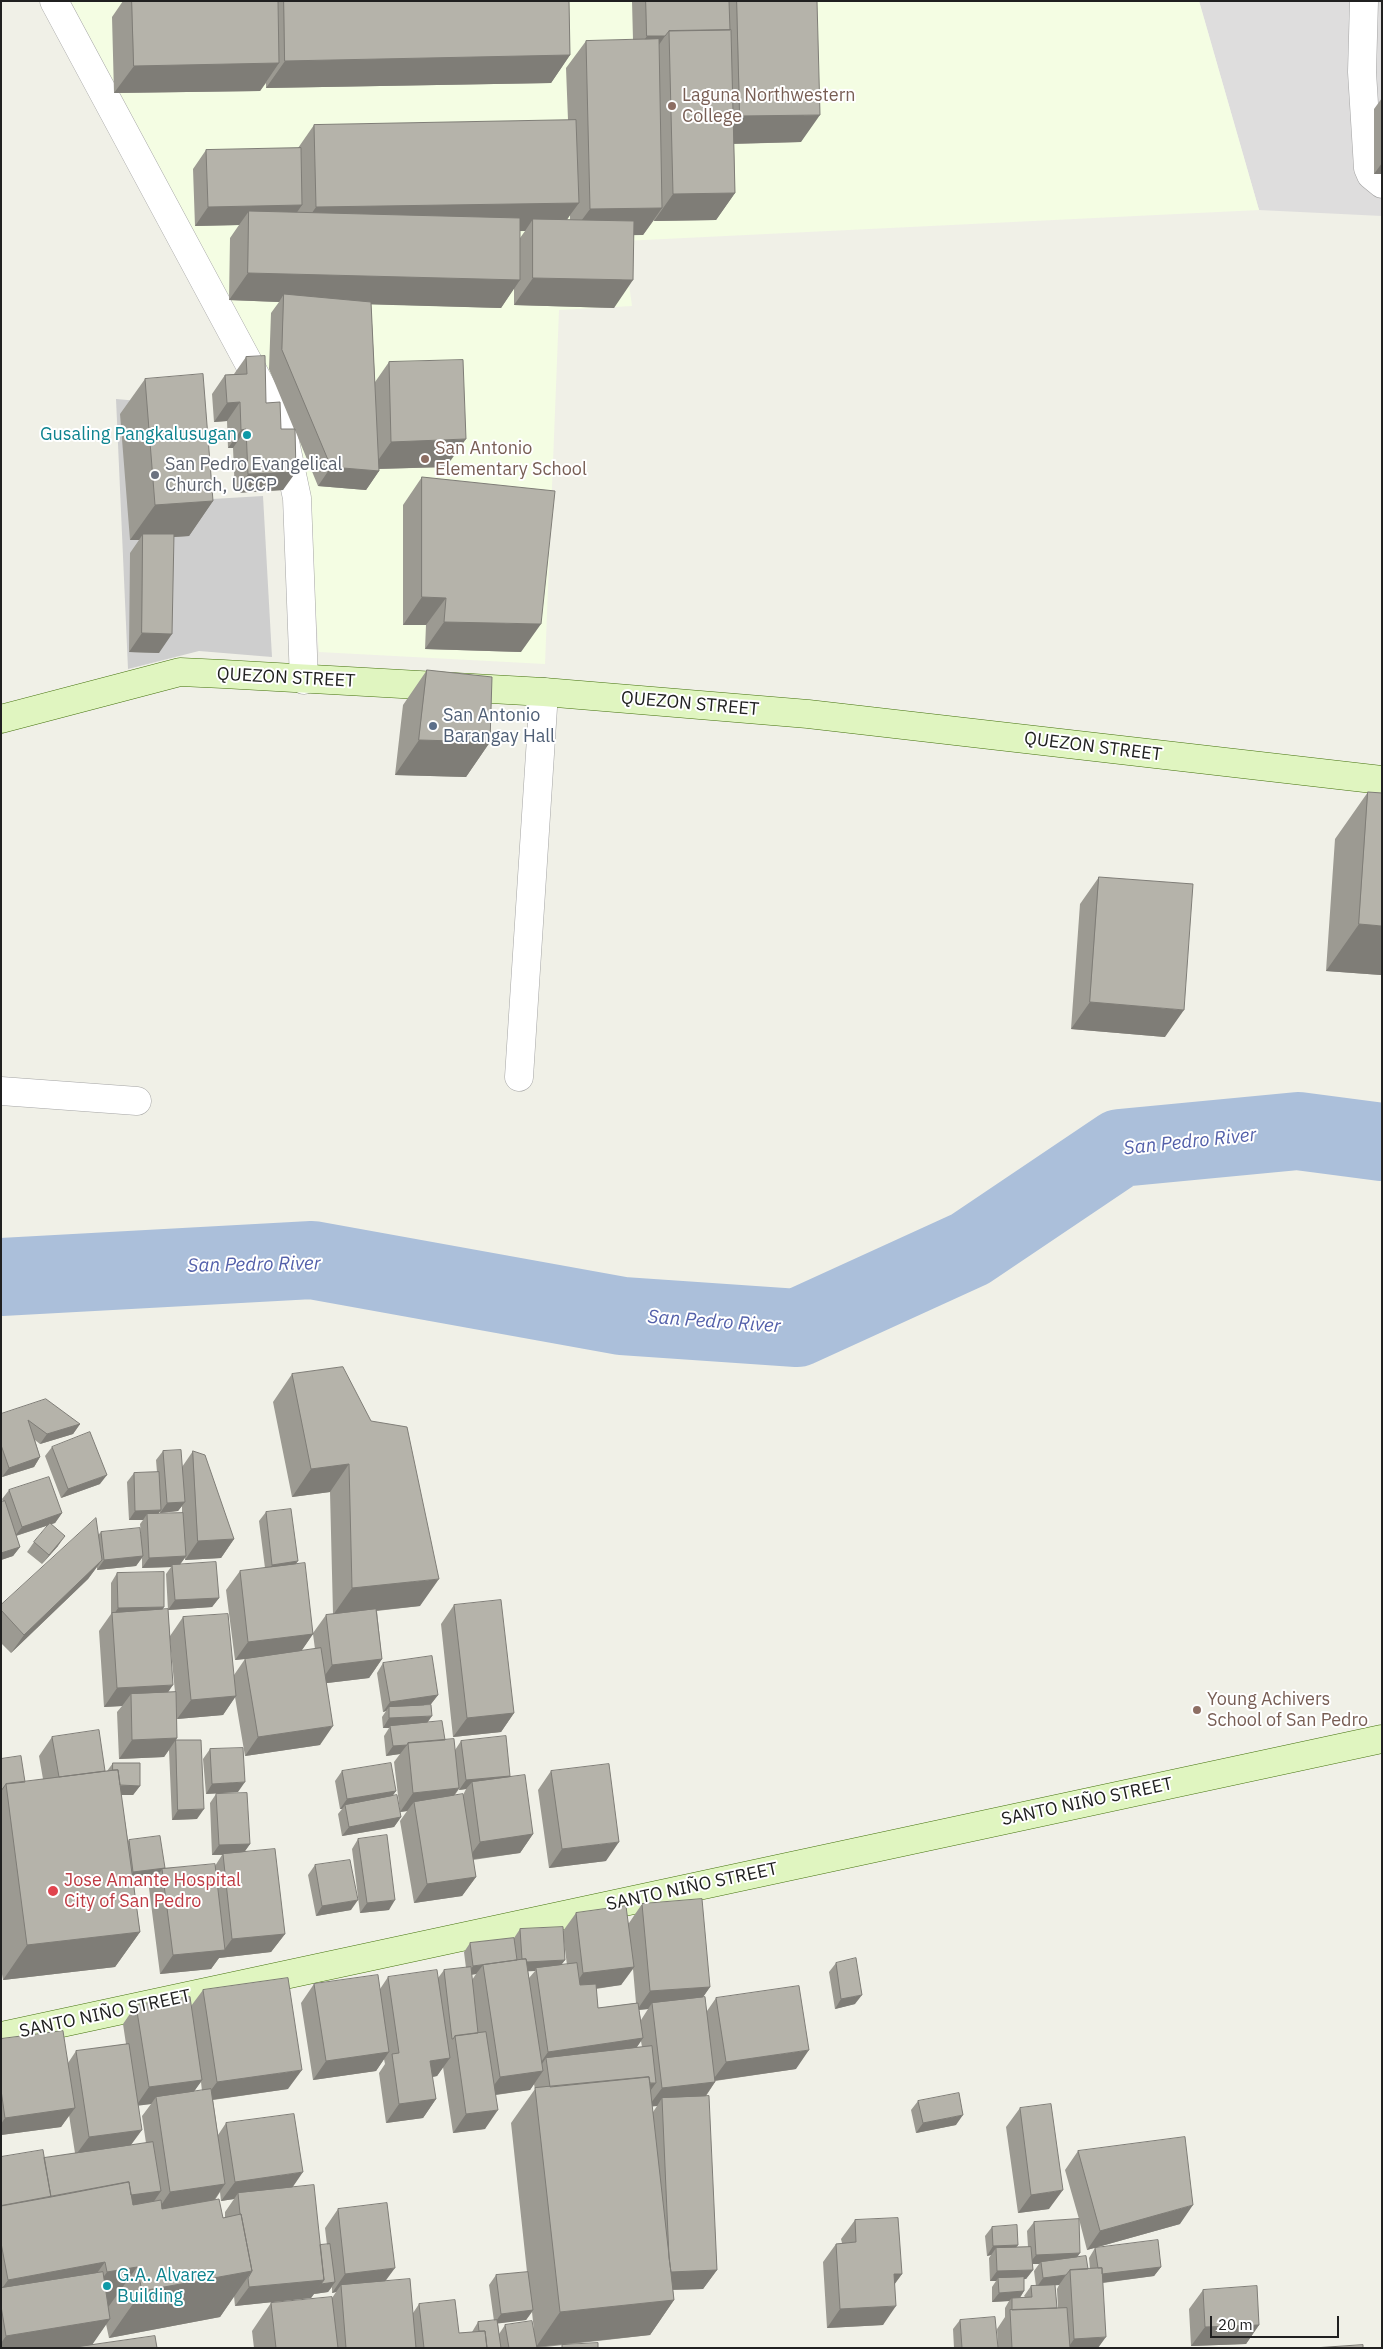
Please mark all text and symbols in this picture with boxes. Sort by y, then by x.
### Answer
place label: Laguna Northwestern College [682,85,856,128]
marker: Laguna Northwestern College [666,100,678,112]
place label: Gusaling Pangkalusugan [40,424,237,446]
marker: Gusaling Pangkalusugan [241,429,253,441]
place label: San Antonio Elementary School [435,438,587,480]
marker: San Antonio Elementary School [419,453,431,465]
place label: San Pedro Evangelical Church, UCCP [165,454,343,496]
marker: San Pedro Evangelical Church, UCCP [149,469,161,481]
street label: QUEZON STREET [216,664,356,692]
street label: QUEZON STREET [620,687,760,721]
place label: San Antonio Barangay Hall [443,705,555,748]
marker: San Antonio Barangay Hall [427,720,439,732]
street label: QUEZON STREET [1023,728,1163,766]
water label: San Pedro River [1123,1124,1257,1160]
water label: San Pedro River [187,1252,321,1278]
water label: San Pedro River [647,1306,781,1338]
place label: Young Achivers School of San Pedro [1207,1689,1368,1732]
marker: Young Achivers School of San Pedro [1191,1704,1203,1716]
street label: SANTO NIÑO STREET [999,1773,1175,1831]
street label: SANTO NIÑO STREET [604,1858,780,1916]
place label: Jose Amante Hospital City of San Pedro [64,1870,241,1912]
marker: Jose Amante Hospital City of San Pedro [46,1884,60,1898]
street label: SANTO NIÑO STREET [17,1985,193,2043]
place label: G.A. Alvarez Building [117,2265,215,2308]
marker: G.A. Alvarez Building [101,2280,113,2292]
scale bar [1213,2306,1342,2338]
text: 20 m [1218,2315,1253,2334]

